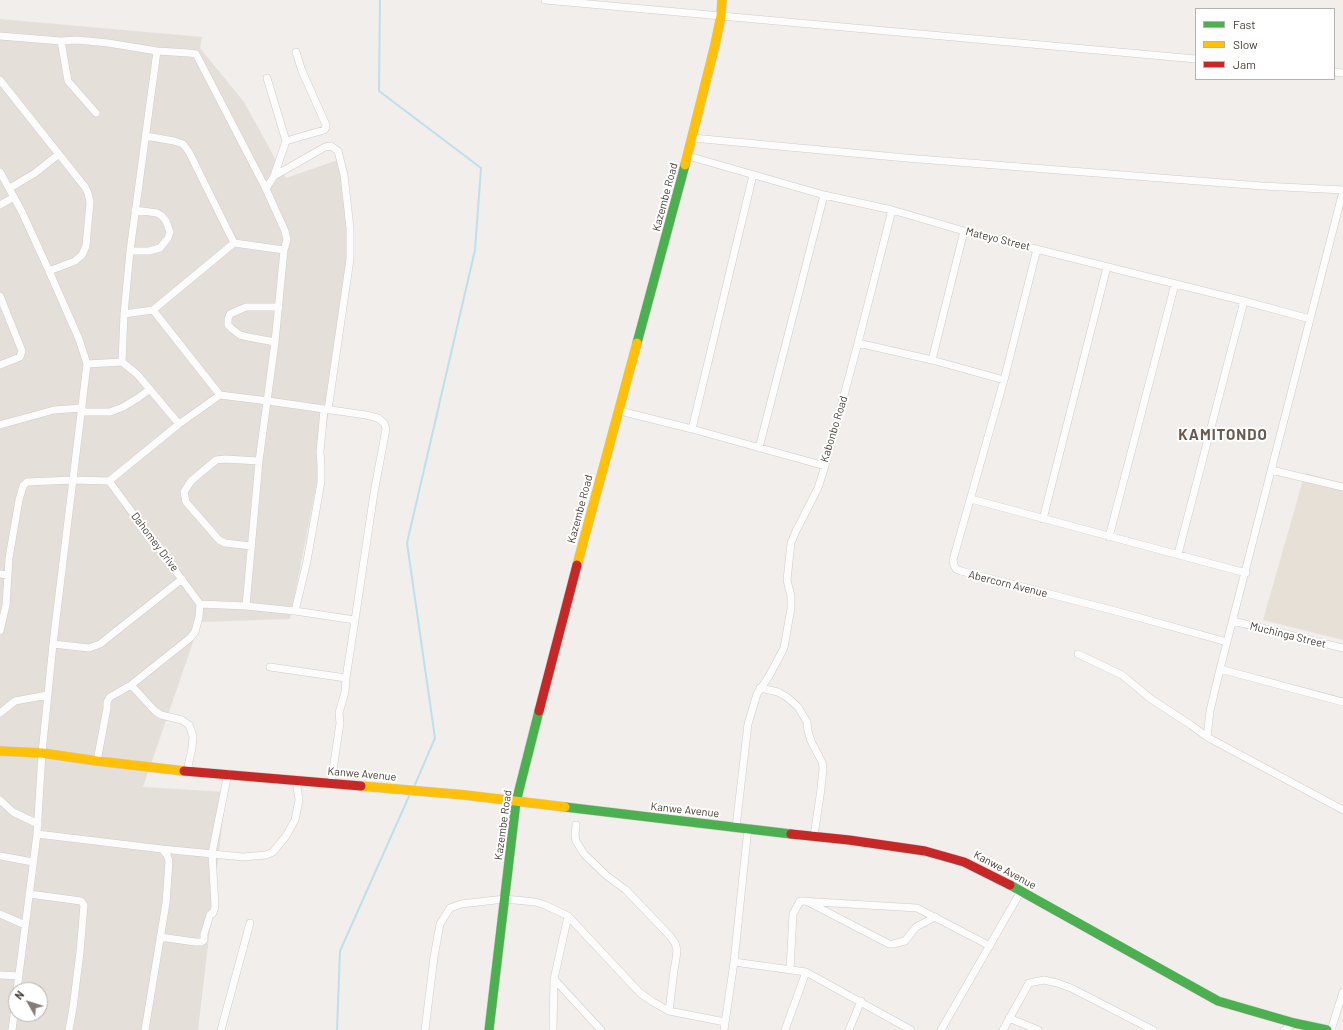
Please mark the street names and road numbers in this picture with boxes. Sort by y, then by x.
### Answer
street label: Kazembe Road [650,161,680,233]
street label: Mateyo Street [964,225,1032,253]
street label: Kabonbo Road [818,394,850,464]
street label: Kazembe Road [565,473,595,545]
street label: Dahomey Drive [128,510,182,574]
street label: Abercorn Avenue [967,568,1049,600]
street label: Muchinga Street [1249,619,1327,651]
street label: Kanwe Avenue [327,764,397,784]
street label: Kazembe Road [492,789,514,861]
street label: Kanwe Avenue [650,800,720,820]
street label: Kanwe Avenue [971,848,1039,892]

